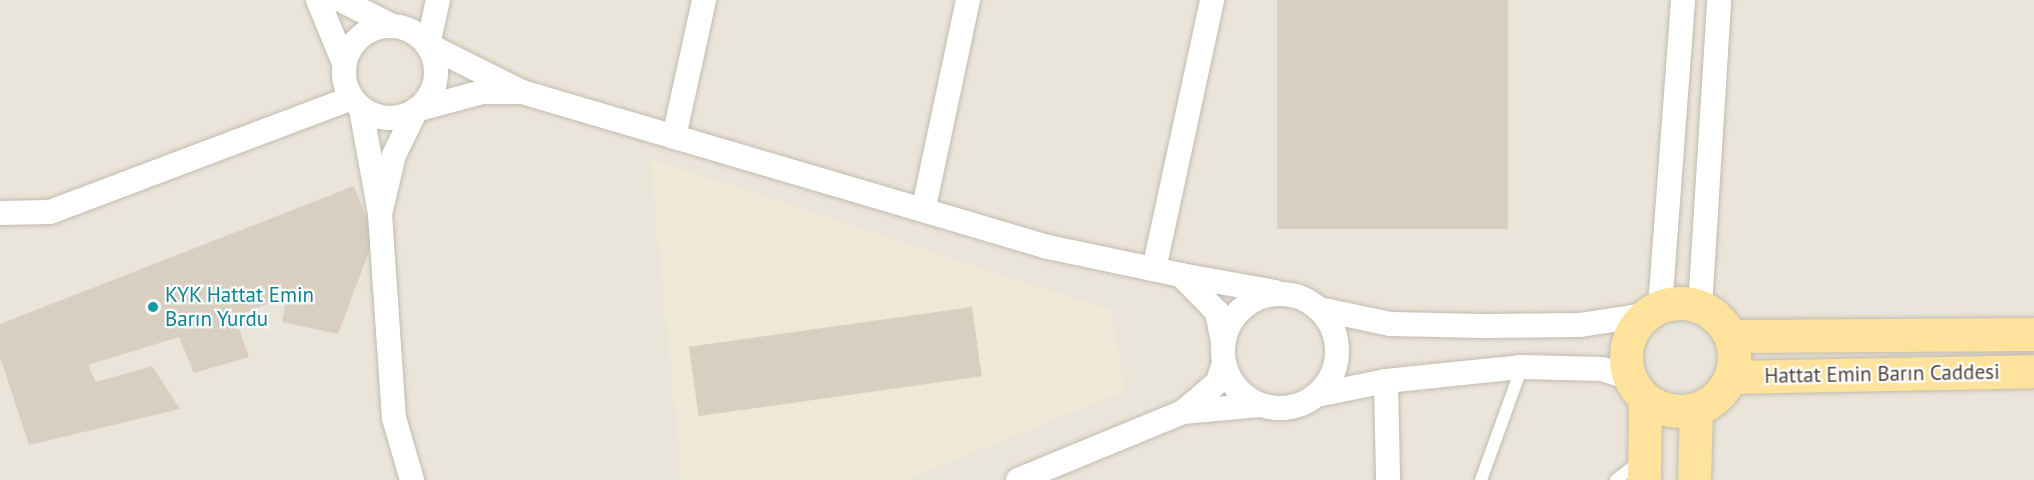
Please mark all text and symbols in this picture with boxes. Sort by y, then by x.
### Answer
place label: KYK Hattat Emin Barın Yurdu [165,282,315,332]
marker: KYK Hattat Emin Barın Yurdu [146,300,160,314]
street label: Hattat Emin Barın Caddesi [1764,359,2000,389]

